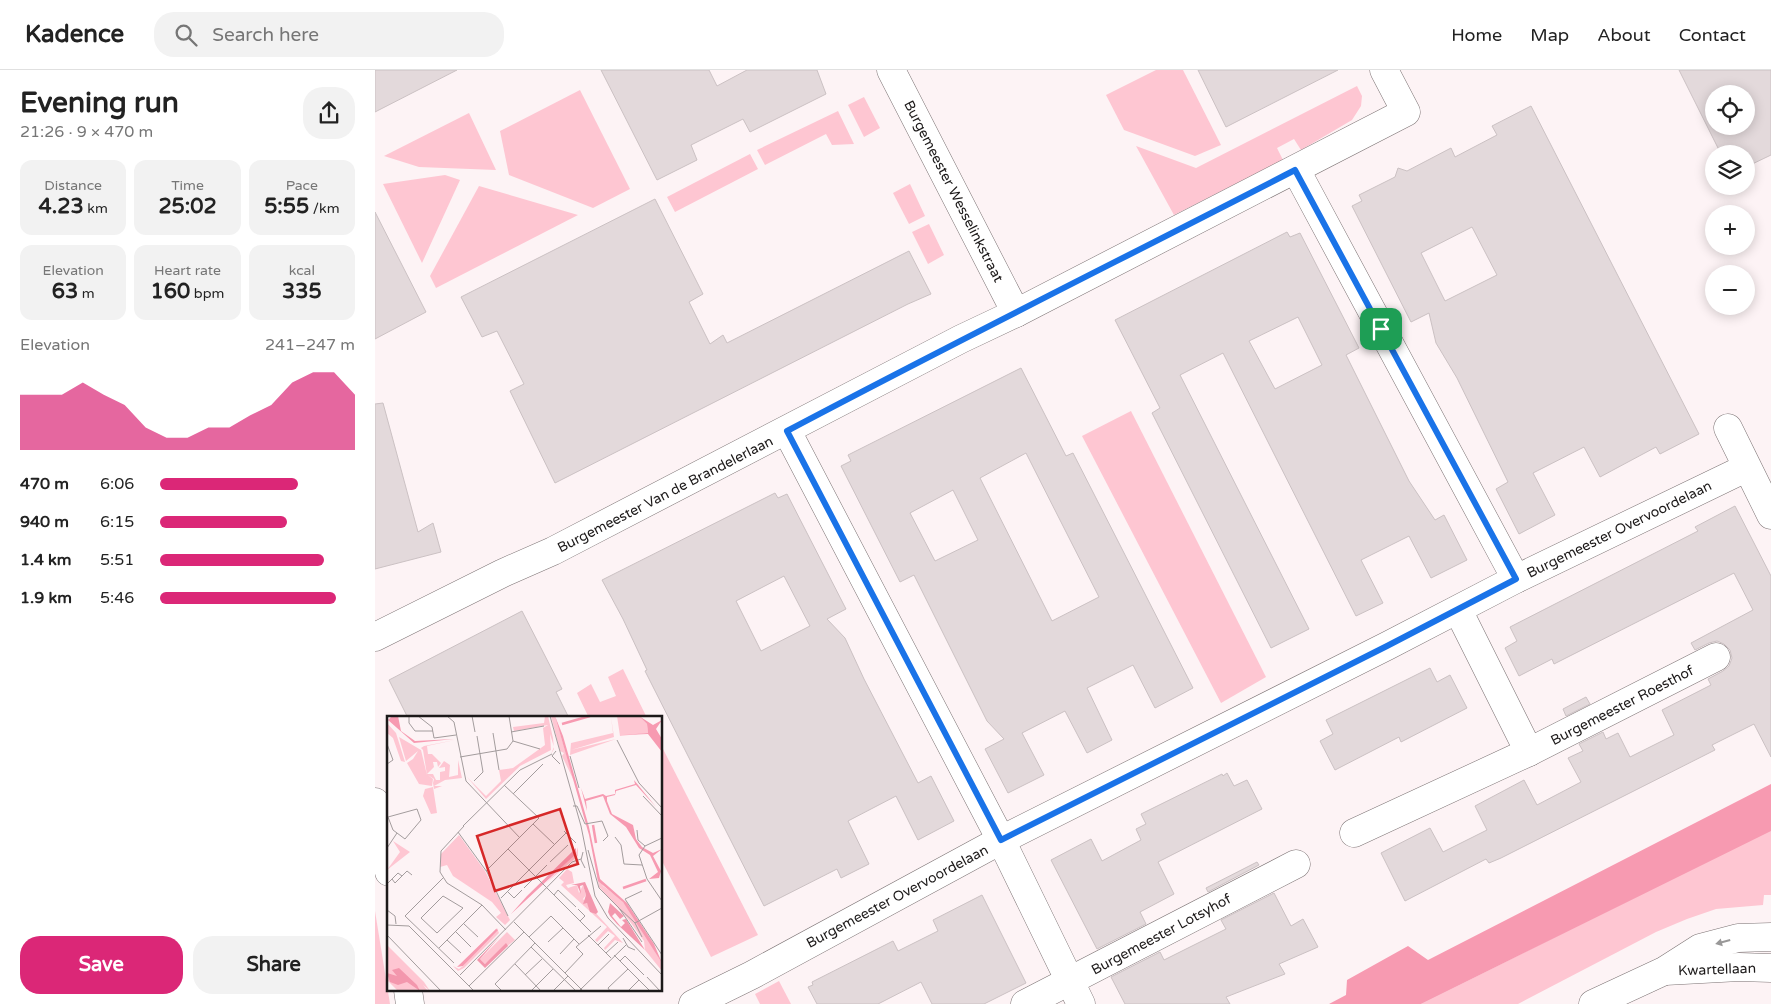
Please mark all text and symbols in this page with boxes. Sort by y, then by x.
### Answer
search box [154,12,504,57]
text: Kadence [25,20,124,49]
icon: search [172,21,200,49]
text: Search here [212,24,319,46]
text: Home [1451,24,1502,46]
text: Map [1530,24,1569,46]
text: About [1597,24,1651,46]
text: Contact [1679,24,1746,46]
map controls [1705,85,1755,315]
button: locate [1705,85,1755,135]
text: Evening run [20,86,179,120]
button: share [303,87,355,139]
street label: Burgemeester Wesselinkstraat [900,97,1007,286]
text: 21:26 · 9 × 470 m [20,122,153,142]
button: layers [1705,145,1755,195]
text: Distance [44,177,102,194]
text: Time [171,177,204,194]
text: Pace [286,177,318,194]
text: 4.23 [39,194,84,219]
text: 25:02 [158,194,217,219]
text: 5:55 [264,194,309,219]
text: km [84,200,108,217]
text: /km [309,200,340,217]
button: + [1705,205,1755,255]
text: Elevation [43,262,104,279]
text: Heart rate [154,262,221,279]
text: kcal [289,262,315,279]
button: − [1705,265,1755,315]
text: 63 [52,279,78,304]
text: 160 [151,279,190,304]
text: 335 [282,279,322,304]
text: m [78,285,95,302]
text: bpm [190,285,224,302]
pin [1360,308,1402,350]
icon: arrive [1367,315,1395,343]
text: Elevation [20,335,90,355]
text: 241–247 m [265,335,355,355]
street label: Burgemeester Van de Brandelerlaan [555,432,776,556]
text: 470 m [20,474,69,494]
text: 6:06 [100,474,134,494]
street label: Burgemeester Overvoordelaan [1524,477,1714,582]
text: 940 m [20,512,69,532]
text: 6:15 [100,512,134,532]
text: 1.4 km [20,550,72,570]
text: 5:51 [100,550,134,570]
text: 1.9 km [20,588,72,608]
text: 5:46 [100,588,134,608]
street label: Burgemeester Roesthof [1548,662,1697,749]
inset map [387,716,663,992]
street label: Burgemeester Overvoordelaan [803,841,991,952]
street label: Burgemeester Lotsyhof [1088,890,1235,979]
button: Save [20,936,183,994]
button: Share [193,936,355,994]
one-way arrow [1715,938,1730,946]
street label: Kwartellaan [1678,960,1756,979]

